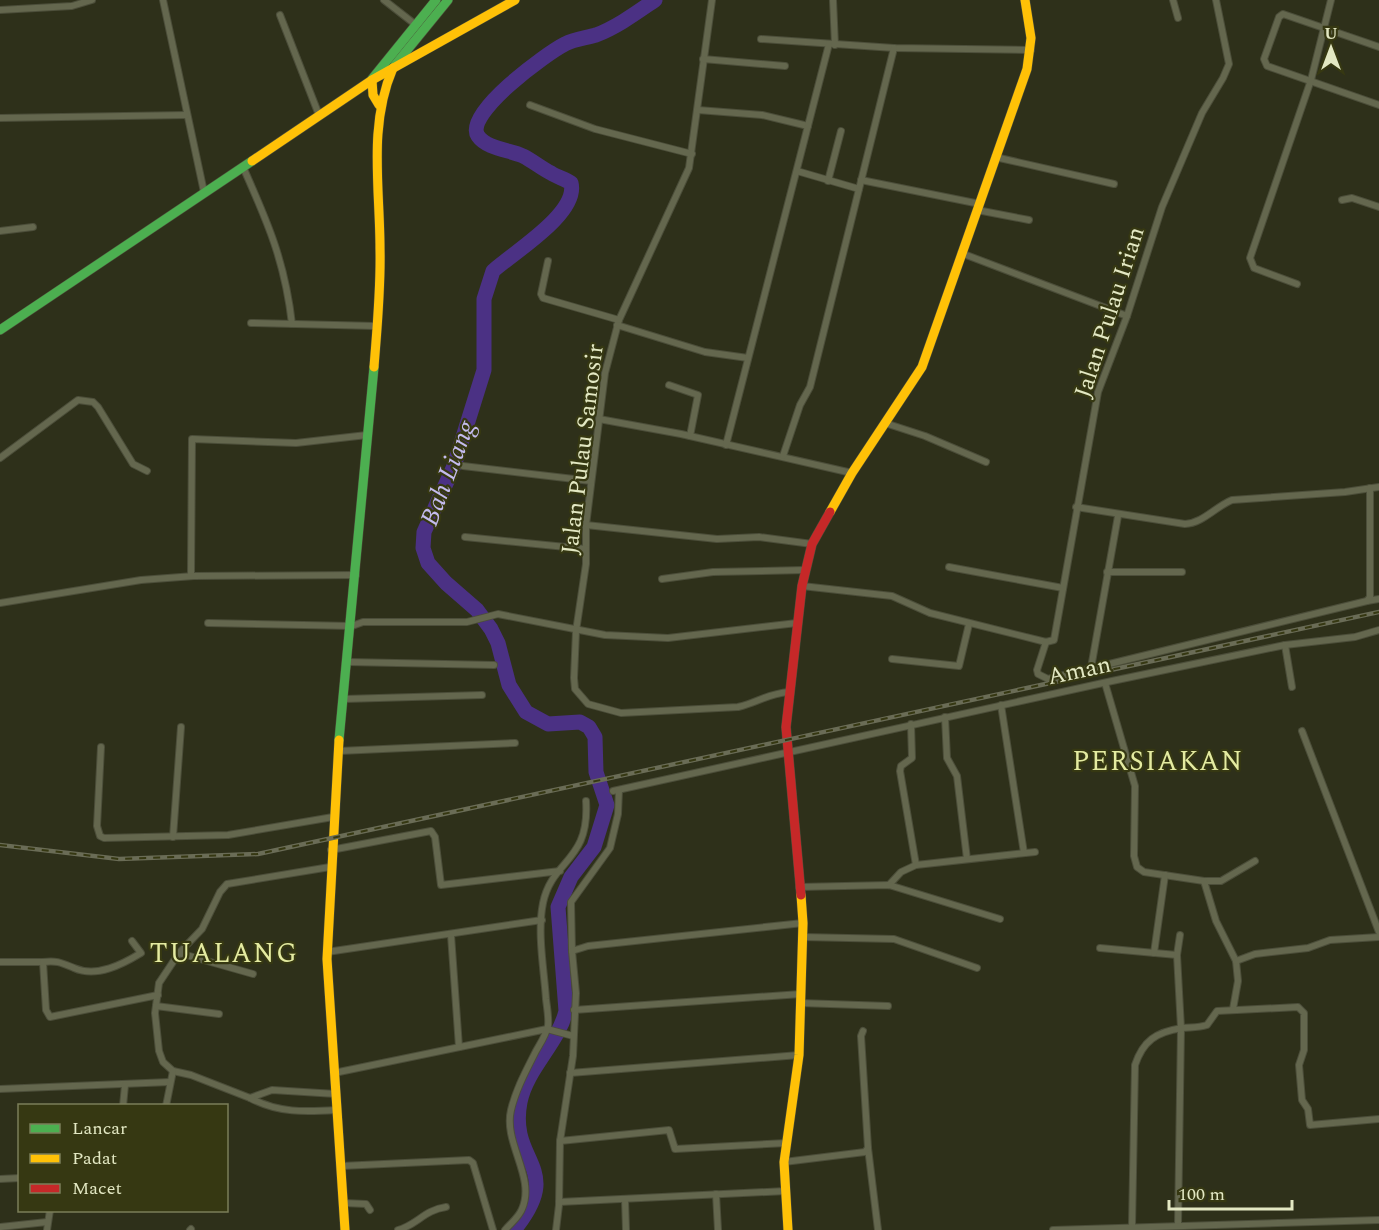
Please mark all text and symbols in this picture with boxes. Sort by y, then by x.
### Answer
north arrow [1301,18,1361,78]
text: U [1324,22,1338,46]
street label: Jalan Pulau Irian [1065,222,1155,403]
street label: Jalan Pulau Samosir [552,342,614,557]
water label: Bah Liang [410,414,487,532]
street label: Aman [1044,647,1114,695]
district label: PERSIAKAN [1072,741,1244,783]
district label: TUALANG [150,933,298,975]
legend [18,1104,228,1212]
text: Lancar [72,1115,127,1142]
text: Padat [72,1145,117,1172]
scale bar [1169,1173,1292,1211]
text: Macet [72,1175,122,1202]
text: 100 m [1178,1181,1225,1208]

